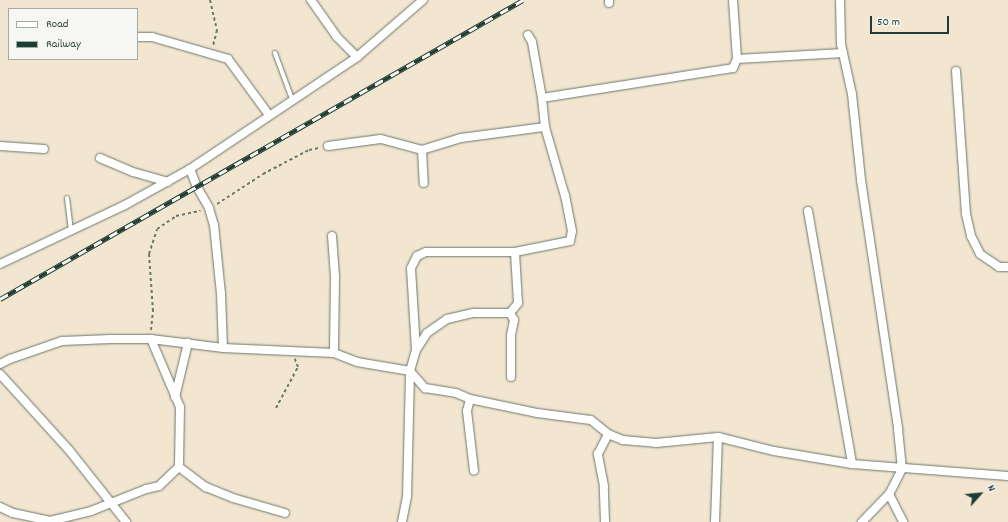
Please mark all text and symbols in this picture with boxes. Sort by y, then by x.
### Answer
legend [8,8,138,60]
scale bar [872,8,951,34]
text: 50 m [877,14,900,31]
text: Road [46,16,68,33]
text: Railway [46,36,81,53]
north arrow [960,474,1000,514]
text: N [982,482,999,495]

